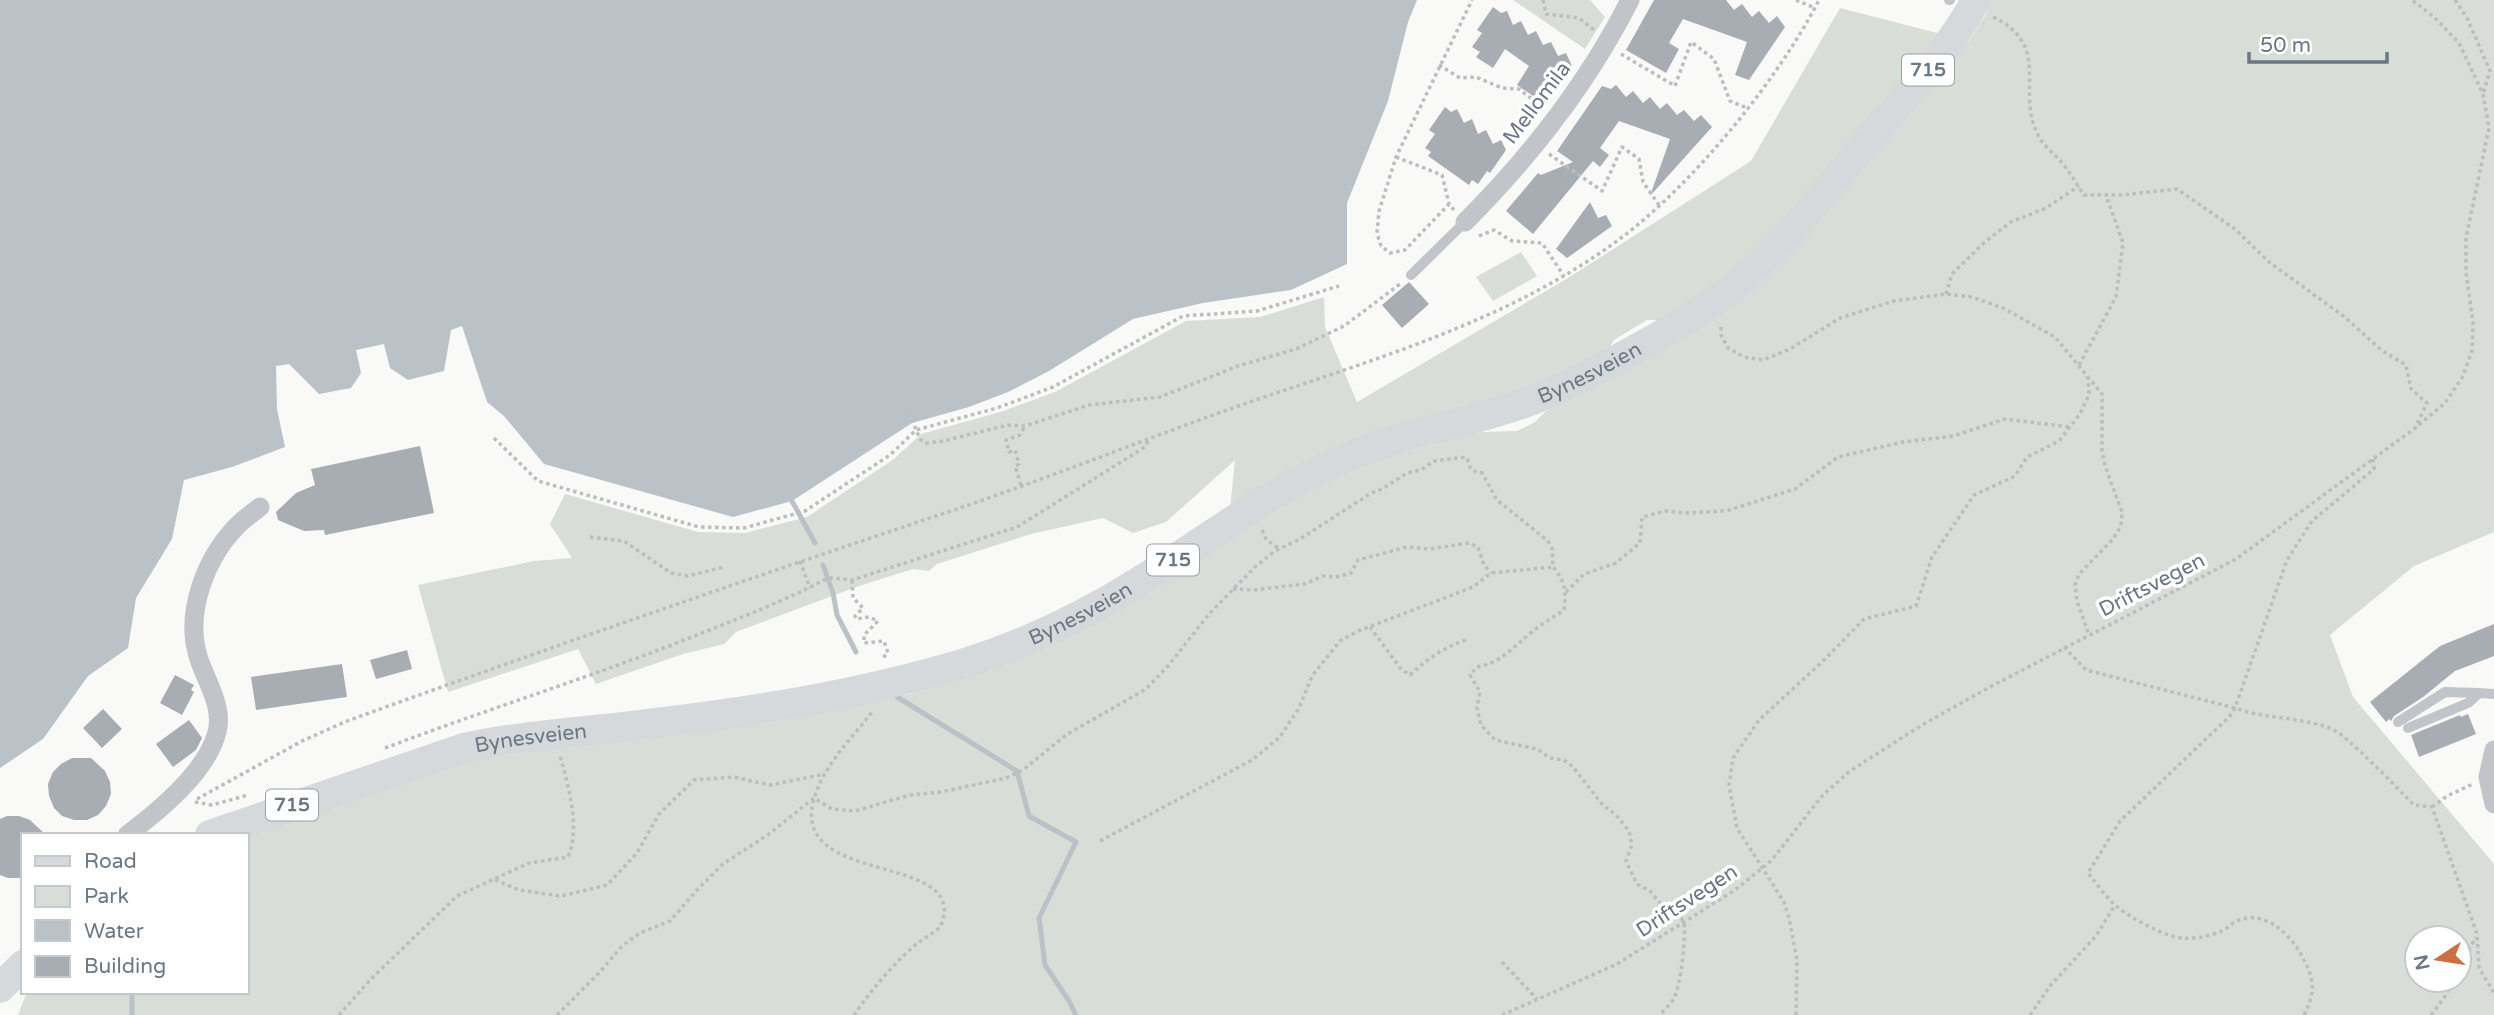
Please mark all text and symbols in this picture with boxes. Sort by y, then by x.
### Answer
scale bar [2249,21,2387,65]
text: 50 m [2260,33,2311,58]
road number: 715 [1902,54,1954,86]
street label: Mellomila [1498,57,1576,149]
street label: Bynesveien [1534,336,1646,409]
road number: 715 [1147,544,1199,576]
street label: Driftsvegen [2095,548,2209,622]
street label: Bynesveien [1025,576,1137,650]
street label: Bynesveien [472,718,588,758]
road number: 715 [266,790,318,820]
legend [21,833,248,994]
text: Road [84,849,137,874]
street label: Driftsvegen [1632,859,1742,943]
text: Park [84,884,129,909]
text: Water [84,919,144,944]
north arrow [2403,924,2473,994]
text: N [2410,953,2435,972]
text: Building [84,954,166,979]

